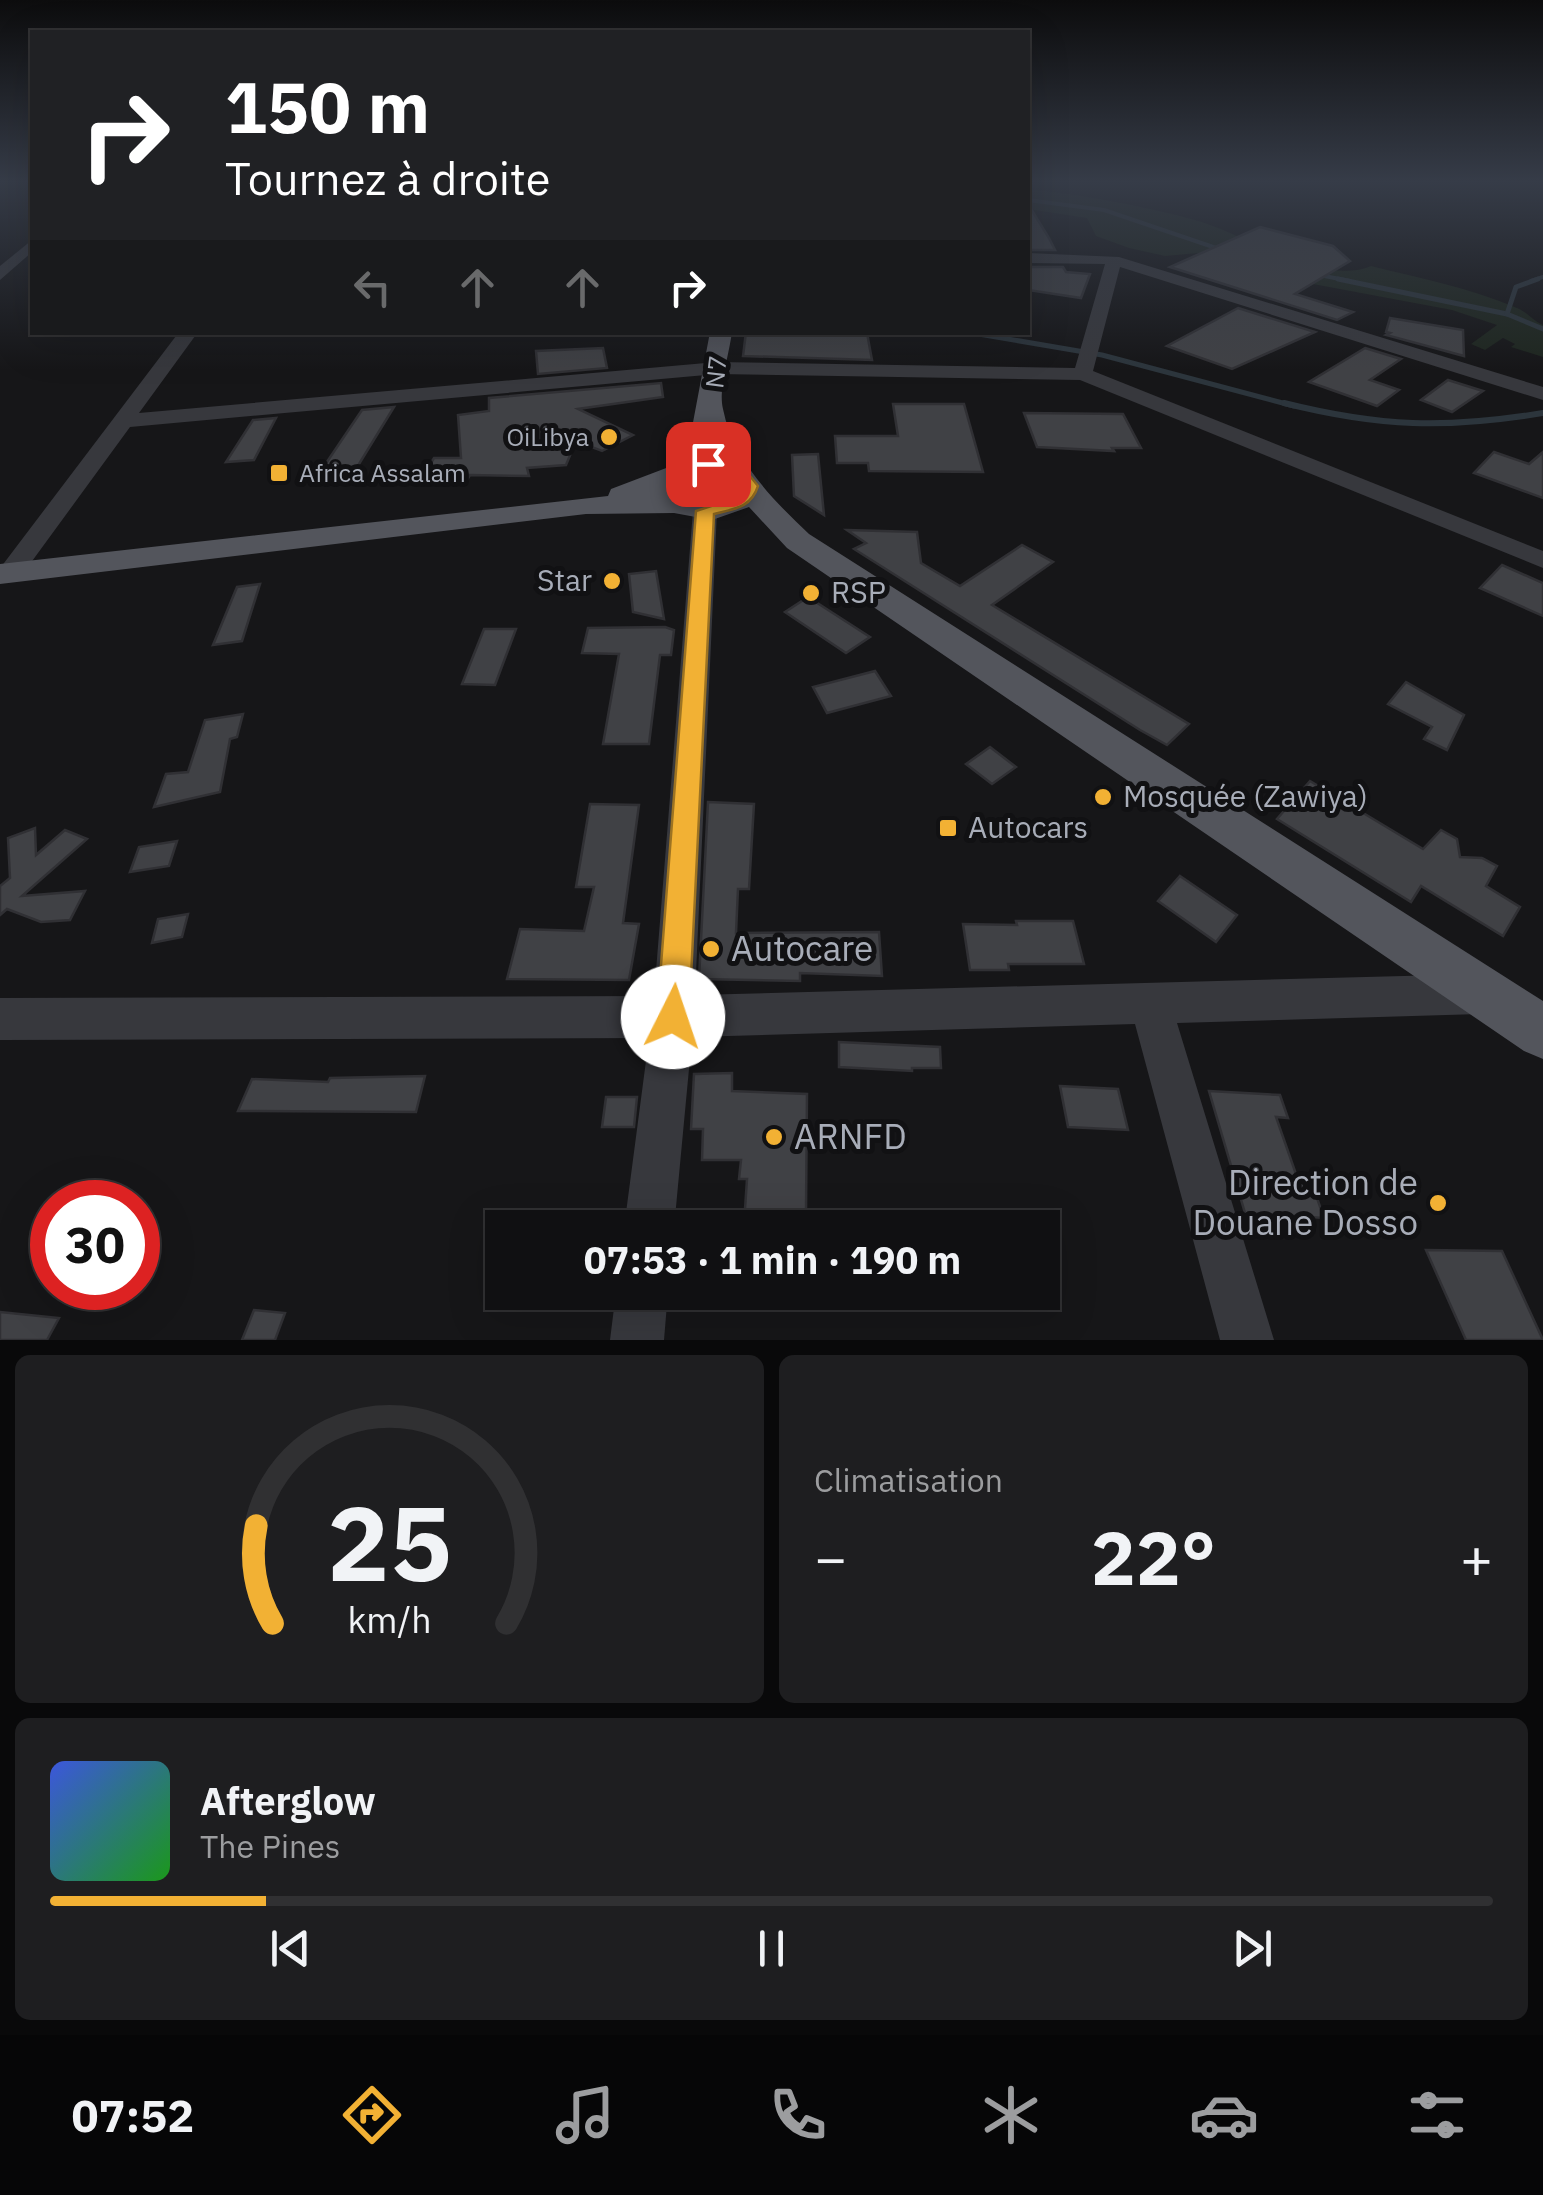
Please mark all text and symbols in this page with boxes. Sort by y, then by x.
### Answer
text: 150 m [225,61,430,152]
icon: right [60,70,190,200]
text: Tournez à droite [225,149,550,207]
icon: left [345,260,400,315]
icon: ahead [450,260,505,315]
icon: ahead [555,260,610,315]
icon: right [660,260,715,315]
street label: N7 [697,354,734,390]
place label: OiLibya [506,420,589,453]
pin [666,422,751,507]
marker: OiLibya [598,426,620,448]
icon: arrive [681,437,736,492]
place label: Africa Assalam [299,456,466,489]
marker: Africa Assalam [268,462,290,484]
place label: Star [537,560,592,599]
marker: Star [601,570,623,592]
place label: RSP [831,572,886,611]
marker: RSP [800,582,822,604]
place label: Mosquée (Zawiya) [1123,776,1368,815]
marker: Mosquée (Zawiya) [1092,786,1114,808]
place label: Autocars [968,807,1088,846]
marker: Autocars [937,817,959,839]
place label: Autocare [731,925,873,971]
marker: Autocare [700,938,722,960]
position arrow [621,965,725,1069]
place label: ARNFD [794,1113,907,1159]
marker: ARNFD [763,1126,785,1148]
place label: Direction de Douane Dosso [1192,1159,1418,1245]
speed limit sign: 30 [30,1180,160,1310]
marker: Direction de Douane Dosso [1427,1192,1449,1214]
text: 07:53 · 1 min · 190 m [584,1235,961,1284]
text: Climatisation [814,1459,1003,1501]
text: 25 [327,1474,452,1610]
text: 22° [1091,1508,1216,1606]
text: − [814,1522,847,1593]
text: + [1460,1522,1493,1593]
text: km/h [347,1596,432,1643]
text: Afterglow [200,1776,376,1825]
text: The Pines [200,1825,340,1867]
icon: previous [263,1921,318,1976]
icon: pause [744,1921,799,1976]
icon: next [1225,1921,1280,1976]
icon: directions [337,2080,407,2150]
icon: music [550,2080,620,2150]
icon: phone [763,2080,833,2150]
icon: climate [976,2080,1046,2150]
icon: car [1189,2080,1259,2150]
icon: filters [1402,2080,1472,2150]
text: 07:52 [71,2086,194,2144]

